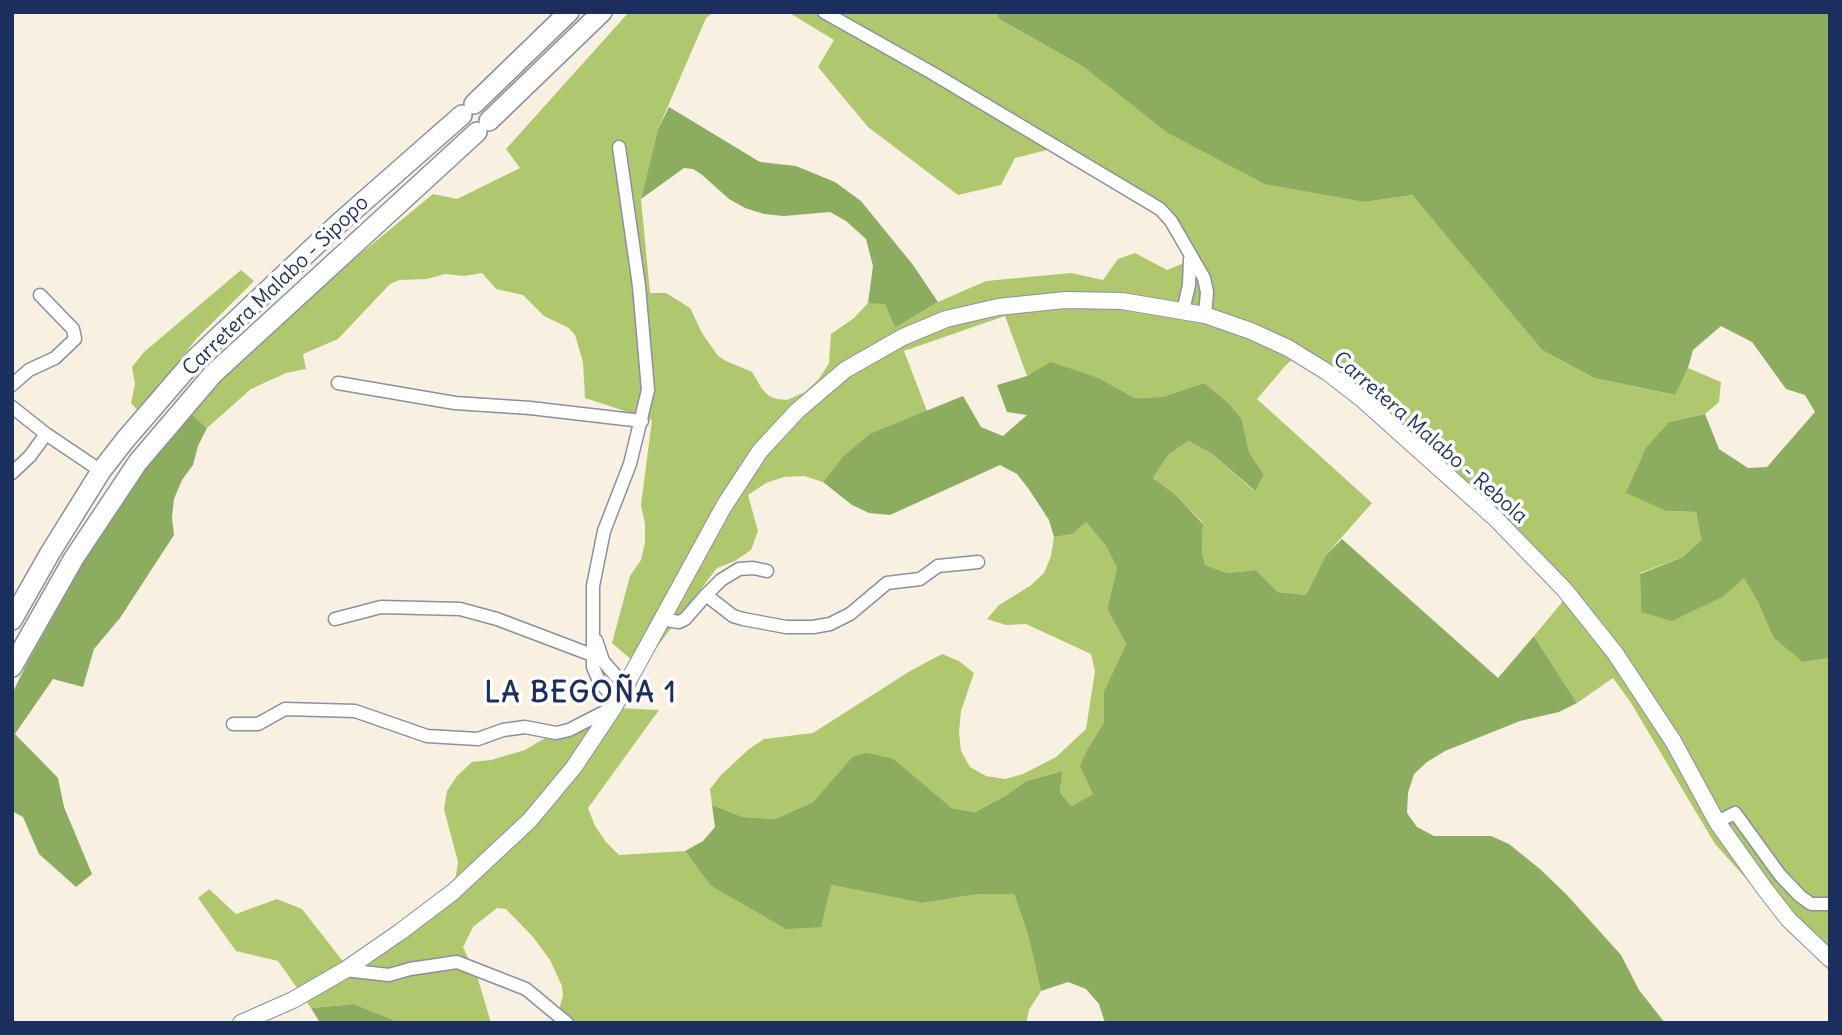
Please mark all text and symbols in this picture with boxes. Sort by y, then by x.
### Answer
street label: Carretera Malabo - Sipopo [178,191,374,381]
street label: Carretera Malabo - Rebola [1328,347,1532,529]
district label: LA BEGOÑA 1 [486,677,676,711]

